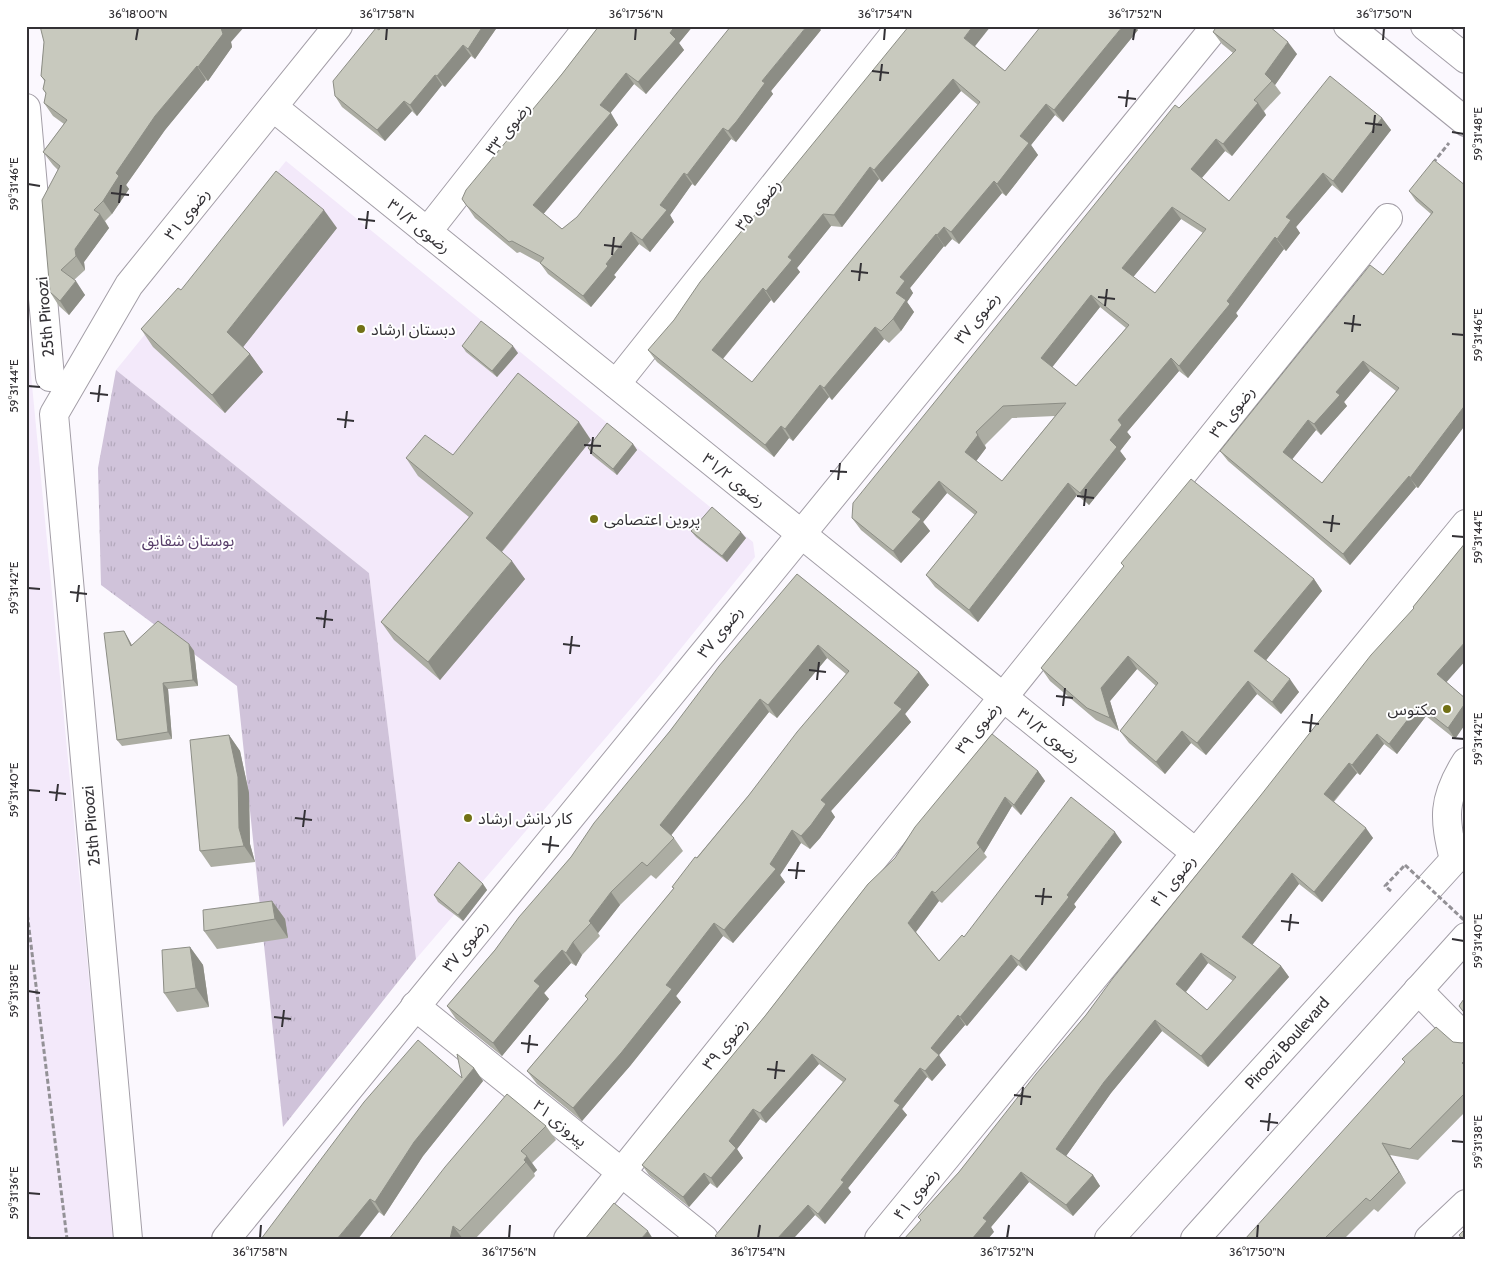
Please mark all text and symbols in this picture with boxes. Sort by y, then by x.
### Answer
text: 36°18'00"N [109,6,167,21]
text: 36°17'58"N [360,6,414,21]
text: 36°17'56"N [609,6,663,21]
text: 36°17'54"N [858,6,912,21]
text: 36°17'52"N [1108,6,1162,21]
text: 36°17'50"N [1356,6,1412,21]
street label: رضوی ۳۳ [482,99,534,159]
text: 59°31'48"E [1470,107,1485,161]
text: 59°31'46"E [6,157,21,211]
street label: رضوی ۳۵ [731,175,785,235]
street label: رضوی ۳۱ [160,184,214,244]
street label: رضوی ۳۱/۲ [384,195,454,257]
street label: 25th Piroozi [32,276,58,358]
street label: رضوی ۳۷ [950,288,1004,348]
text: 59°31'46"E [1470,308,1485,362]
place label: دبستان ارشاد [371,320,456,339]
marker: دبستان ارشاد [355,323,367,335]
text: 59°31'44"E [6,359,21,413]
street label: رضوی ۳۹ [1205,382,1259,442]
street label: رضوی ۳۱/۲ [699,449,769,511]
place label: پروین اعتصامی [604,510,700,530]
text: 59°31'44"E [1470,510,1485,564]
marker: پروین اعتصامی [588,513,600,525]
park label: بوستان شقایق [142,531,234,551]
text: 59°31'42"E [6,561,21,614]
street label: رضوی ۳۷ [693,602,747,662]
street label: رضوی ۳۹ [951,698,1005,758]
place label: مکتوس [1388,700,1437,719]
marker: مکتوس [1441,703,1453,715]
street label: رضوی ۳۱/۲ [1014,704,1084,766]
text: 59°31'42"E [1470,712,1485,765]
text: 59°31'40"E [6,762,21,817]
street label: 25th Piroozi [78,785,104,867]
place label: کار دانش ارشاد [478,809,573,828]
marker: کار دانش ارشاد [462,812,474,824]
street label: رضوی ۴۱ [1146,851,1200,911]
text: 59°31'40"E [1470,913,1485,968]
street label: رضوی ۳۷ [438,916,492,976]
text: 59°31'38"E [6,964,21,1018]
street label: Piroozi Boulevard [1241,993,1333,1093]
street label: رضوی ۳۹ [698,1014,752,1074]
street label: پیروزی ۲۱ [528,1095,591,1151]
text: 59°31'38"E [1470,1115,1485,1169]
street label: رضوی ۴۱ [889,1164,943,1224]
text: 59°31'36"E [6,1166,21,1220]
text: 36°17'58"N [233,1244,287,1259]
text: 36°17'56"N [482,1244,536,1259]
text: 36°17'54"N [731,1244,785,1259]
text: 36°17'52"N [980,1244,1034,1259]
text: 36°17'50"N [1229,1244,1285,1259]

